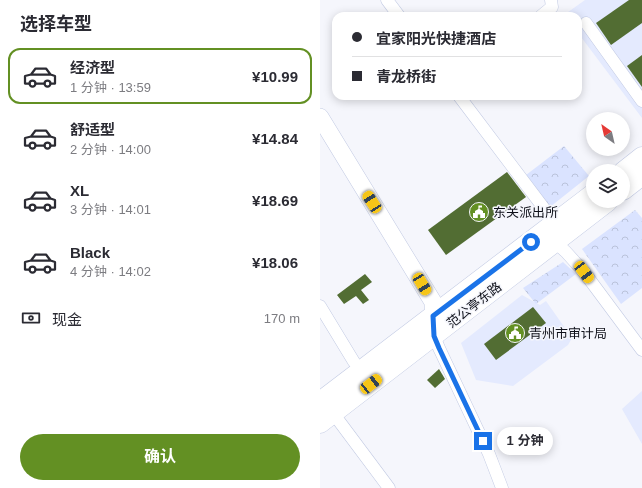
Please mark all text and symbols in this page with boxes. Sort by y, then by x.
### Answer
text: 选择车型 [20,14,92,34]
text: 宜家阳光快捷酒店 [376,30,496,47]
icon: car [22,58,58,94]
text: 经济型 [70,59,115,76]
text: ¥10.99 [252,68,298,85]
text: 青龙桥街 [376,68,436,85]
text: 1 分钟 · 13:59 [70,80,151,95]
north arrow [586,112,630,156]
map controls [586,112,630,208]
icon: car [22,120,58,156]
text: 舒适型 [70,121,115,138]
text: ¥14.84 [252,130,298,147]
text: 2 分钟 · 14:00 [70,142,151,157]
button: layers [586,164,630,208]
icon: car [22,182,58,218]
text: XL [70,182,89,199]
car [360,189,384,215]
text: ¥18.69 [252,192,298,209]
public building icon: 东关派出所 [468,201,490,223]
text: 3 分钟 · 14:01 [70,202,151,217]
place label: 东关派出所 [493,205,558,220]
route start [522,233,540,251]
icon: car [22,244,58,280]
text: Black [70,244,110,261]
text: ¥18.06 [252,254,298,271]
car [572,259,596,285]
text: 4 分钟 · 14:02 [70,264,151,279]
car [411,271,433,297]
street label: 范公亭东路 [444,279,504,331]
icon: cash [20,307,42,329]
text: 现金 [52,311,82,328]
text: 170 m [264,311,300,326]
public building icon: 青州市审计局 [504,322,526,344]
place label: 青州市审计局 [529,326,607,341]
car [358,372,384,396]
callout: 1 分钟 [497,427,553,455]
route end [474,432,492,450]
text: 1 分钟 [507,433,543,448]
button: 确认 [20,434,300,480]

